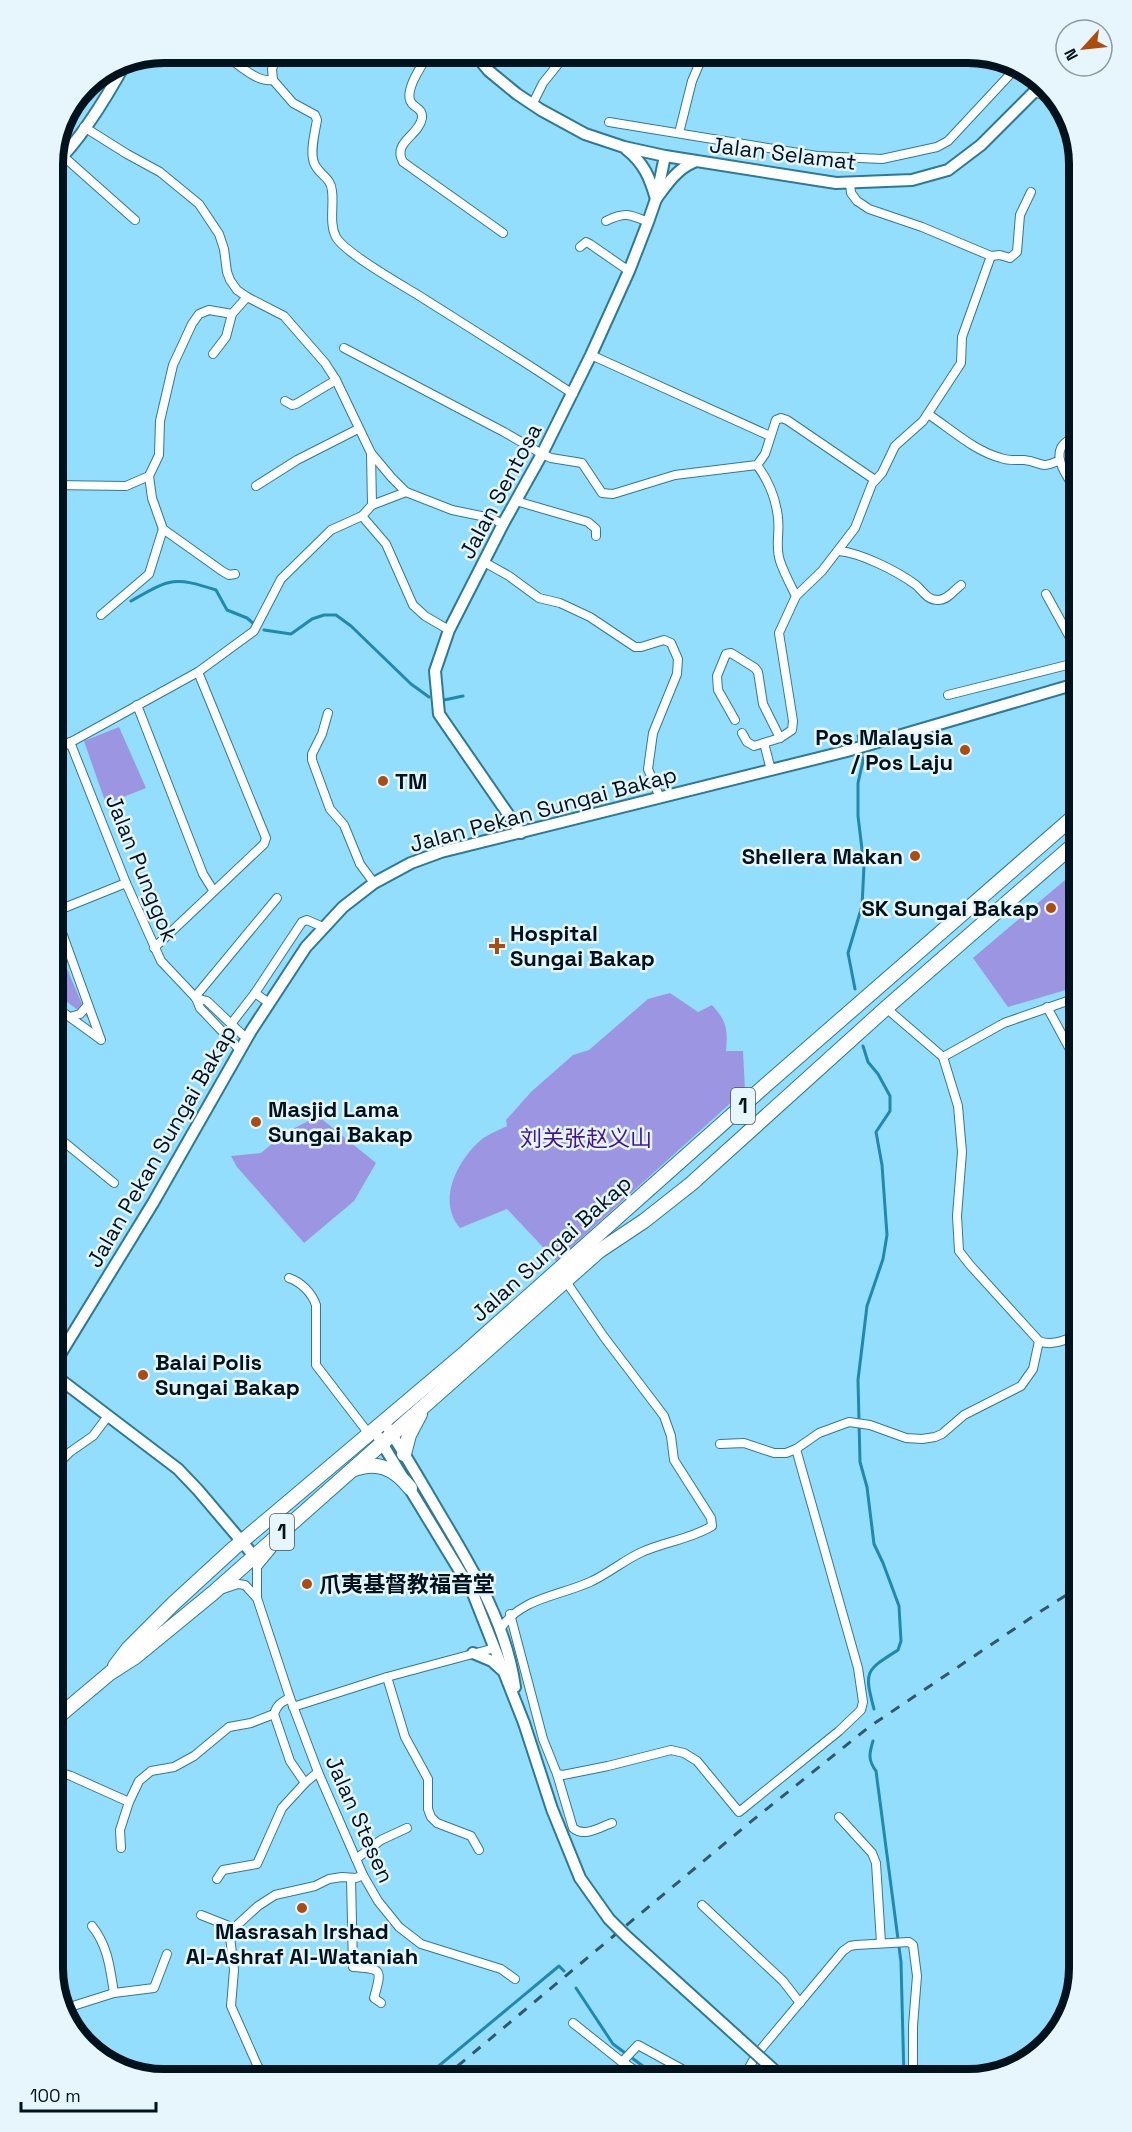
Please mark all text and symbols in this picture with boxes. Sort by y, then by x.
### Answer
north arrow [1054,18,1114,78]
text: N [1059,45,1083,64]
street label: Jalan Selamat [708,130,858,176]
street label: Jalan Sentosa [453,418,548,564]
place label: Pos Malaysia / Pos Laju [815,723,953,776]
marker: Pos Malaysia / Pos Laju [958,743,972,757]
street label: Jalan Pekan Sungai Bakap [406,760,680,858]
place label: TM [395,767,427,795]
marker: TM [376,774,390,788]
street label: Jalan Punggok [100,790,184,946]
place label: Shellera Makan [742,842,903,870]
marker: Shellera Makan [908,849,922,863]
place label: SK Sungai Bakap [861,894,1039,922]
marker: SK Sungai Bakap [1044,901,1058,915]
place label: Hospital Sungai Bakap [510,919,655,972]
marker: Hospital Sungai Bakap [488,937,506,955]
street label: Jalan Pekan Sungai Bakap [80,1020,242,1272]
road number: 1 [731,1088,755,1124]
place label: Masjid Lama Sungai Bakap [268,1095,413,1148]
marker: Masjid Lama Sungai Bakap [249,1115,263,1129]
park label: 刘关张赵义山 [520,1124,652,1152]
street label: Jalan Sungai Bakap [465,1169,637,1327]
place label: Balai Polis Sungai Bakap [155,1348,300,1401]
marker: Balai Polis Sungai Bakap [136,1368,150,1382]
road number: 1 [270,1514,294,1550]
place label: 爪夷基督教福音堂 [319,1570,495,1598]
marker: 爪夷基督教福音堂 [300,1577,314,1591]
street label: Jalan Stesen [319,1751,401,1887]
marker: Masrasah Irshad Al-Ashraf Al-Wataniah [295,1901,309,1915]
place label: Masrasah Irshad Al-Ashraf Al-Wataniah [186,1917,418,1970]
scale bar [21,2075,156,2113]
text: 100 m [30,2084,81,2107]

